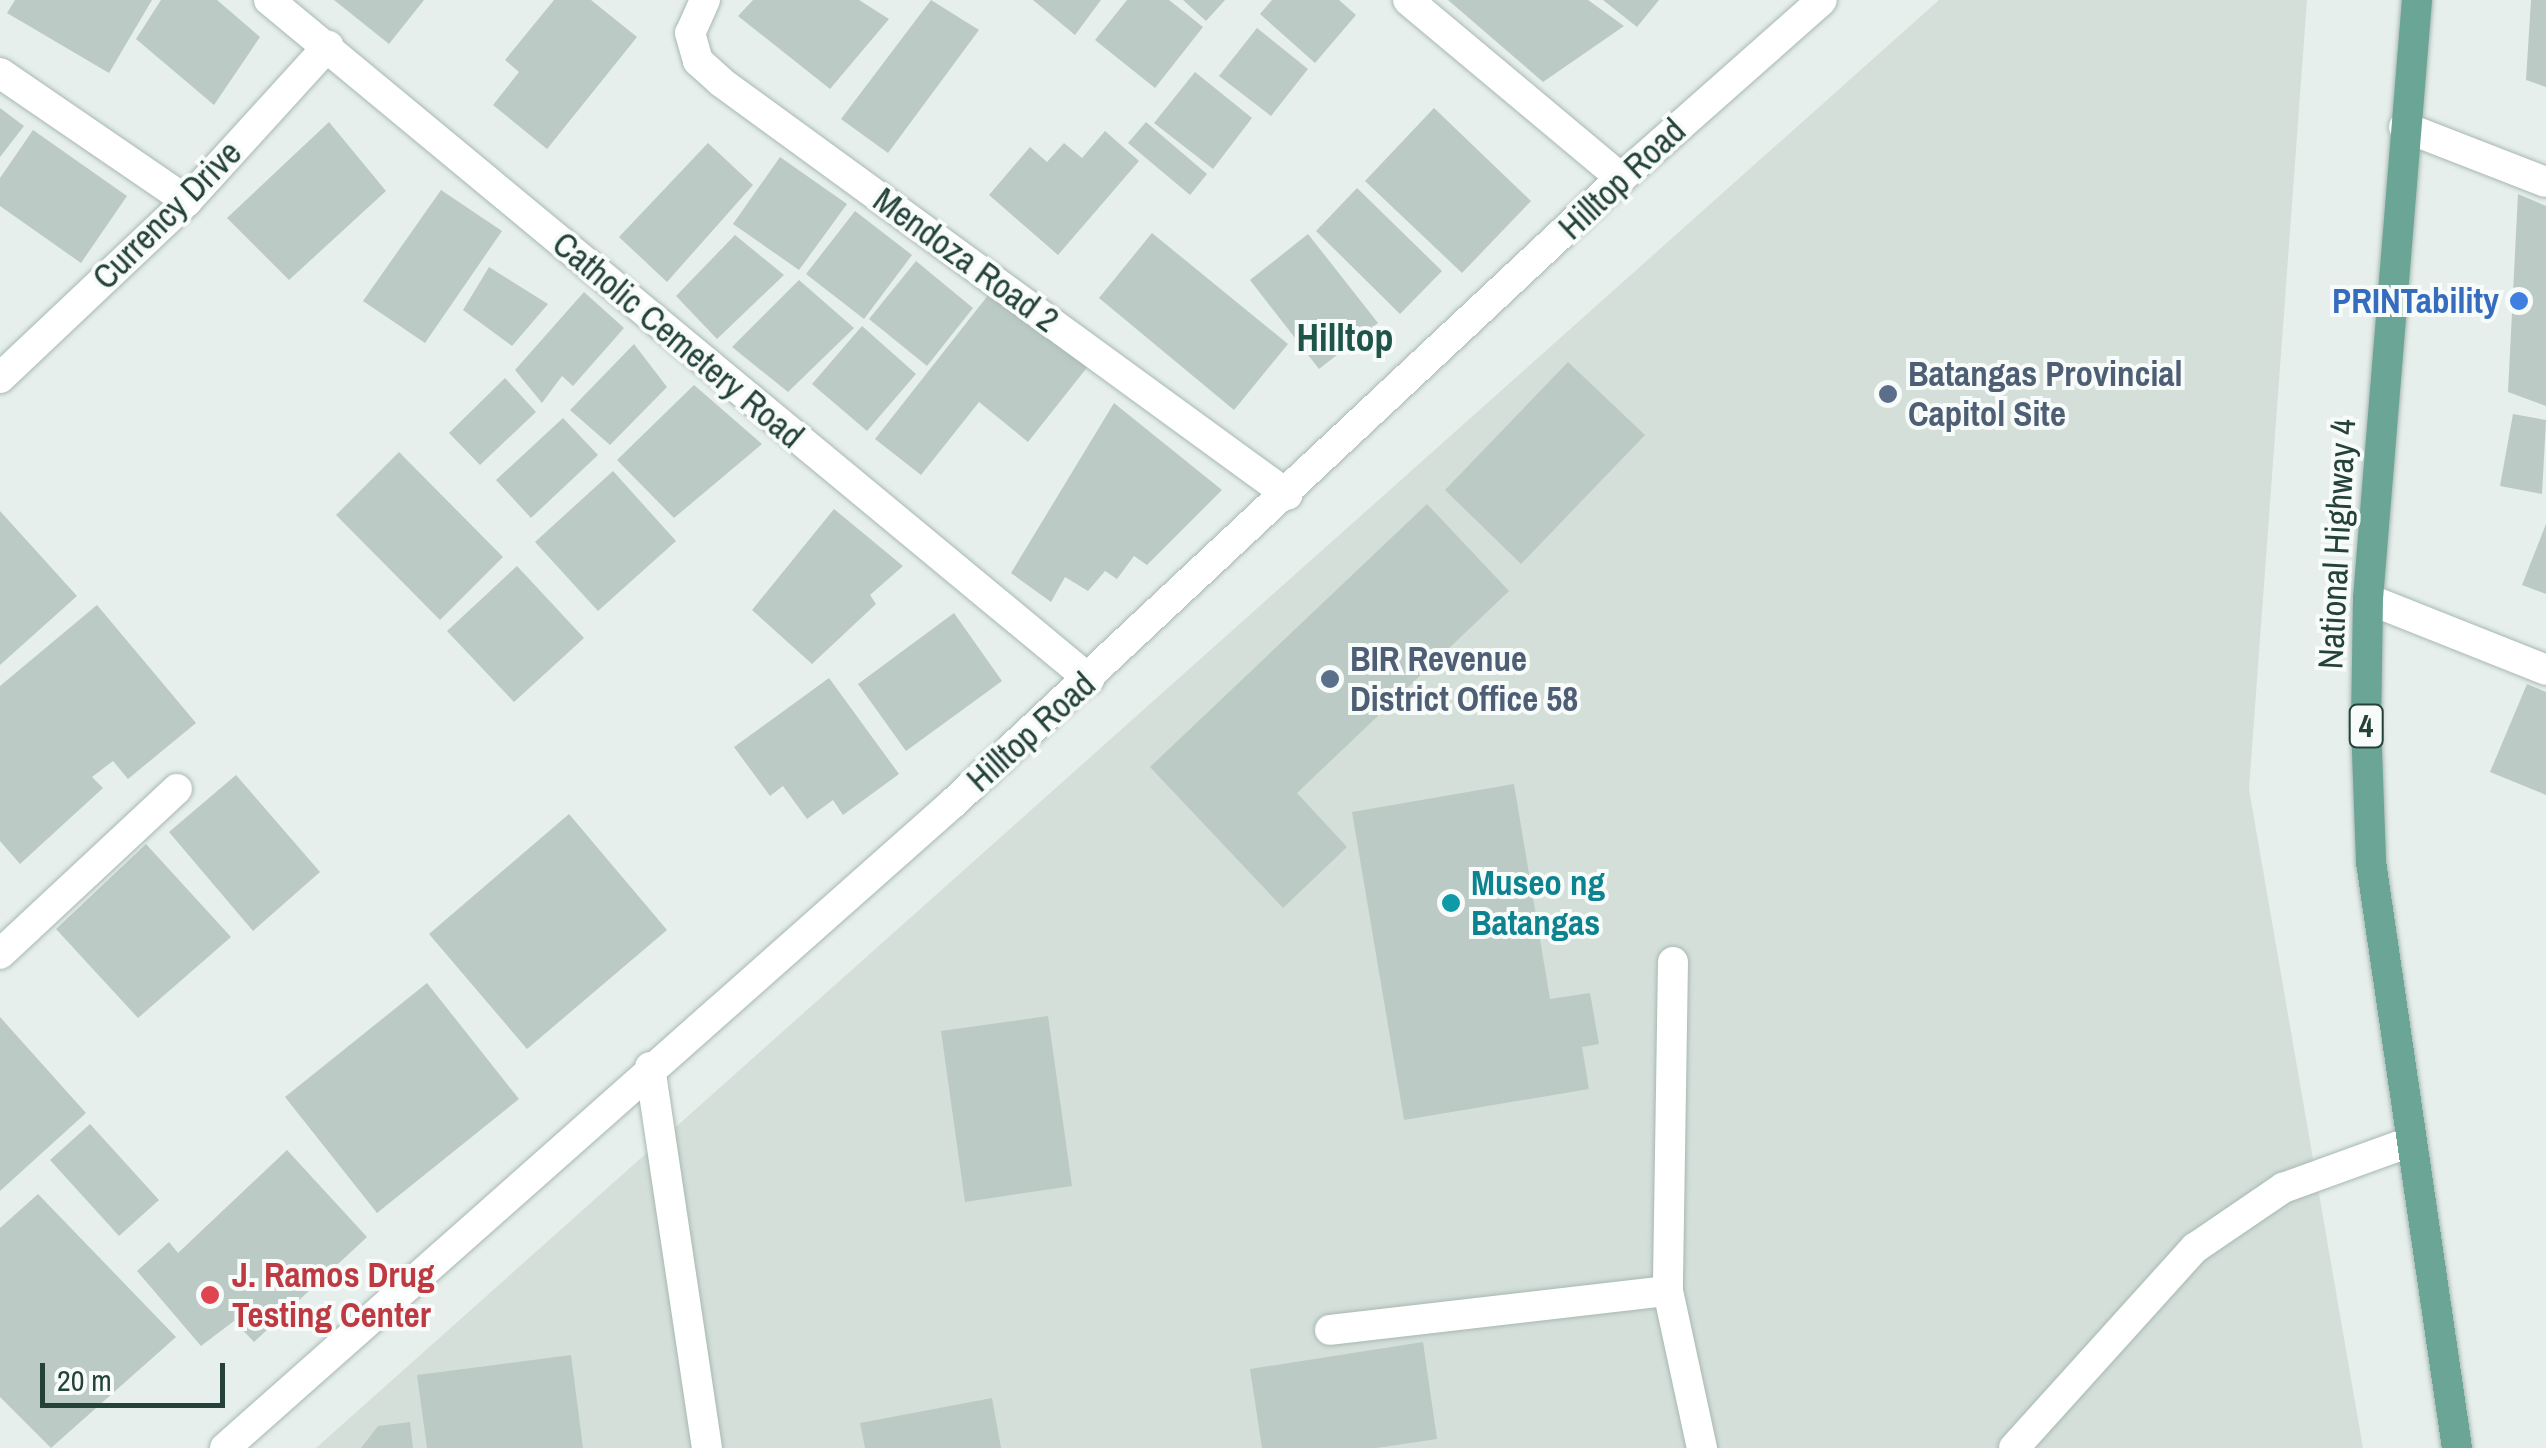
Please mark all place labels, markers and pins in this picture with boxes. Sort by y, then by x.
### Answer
place label: PRINTability [2332,280,2499,322]
marker: PRINTability [2508,290,2530,312]
place label: Batangas Provincial Capitol Site [1908,353,2182,435]
marker: Batangas Provincial Capitol Site [1877,383,1899,405]
place label: BIR Revenue District Office 58 [1350,638,1578,720]
marker: BIR Revenue District Office 58 [1319,668,1341,690]
place label: Museo ng Batangas [1471,862,1605,944]
marker: Museo ng Batangas [1440,892,1462,914]
place label: J. Ramos Drug Testing Center [232,1254,435,1336]
marker: J. Ramos Drug Testing Center [197,1282,223,1308]

